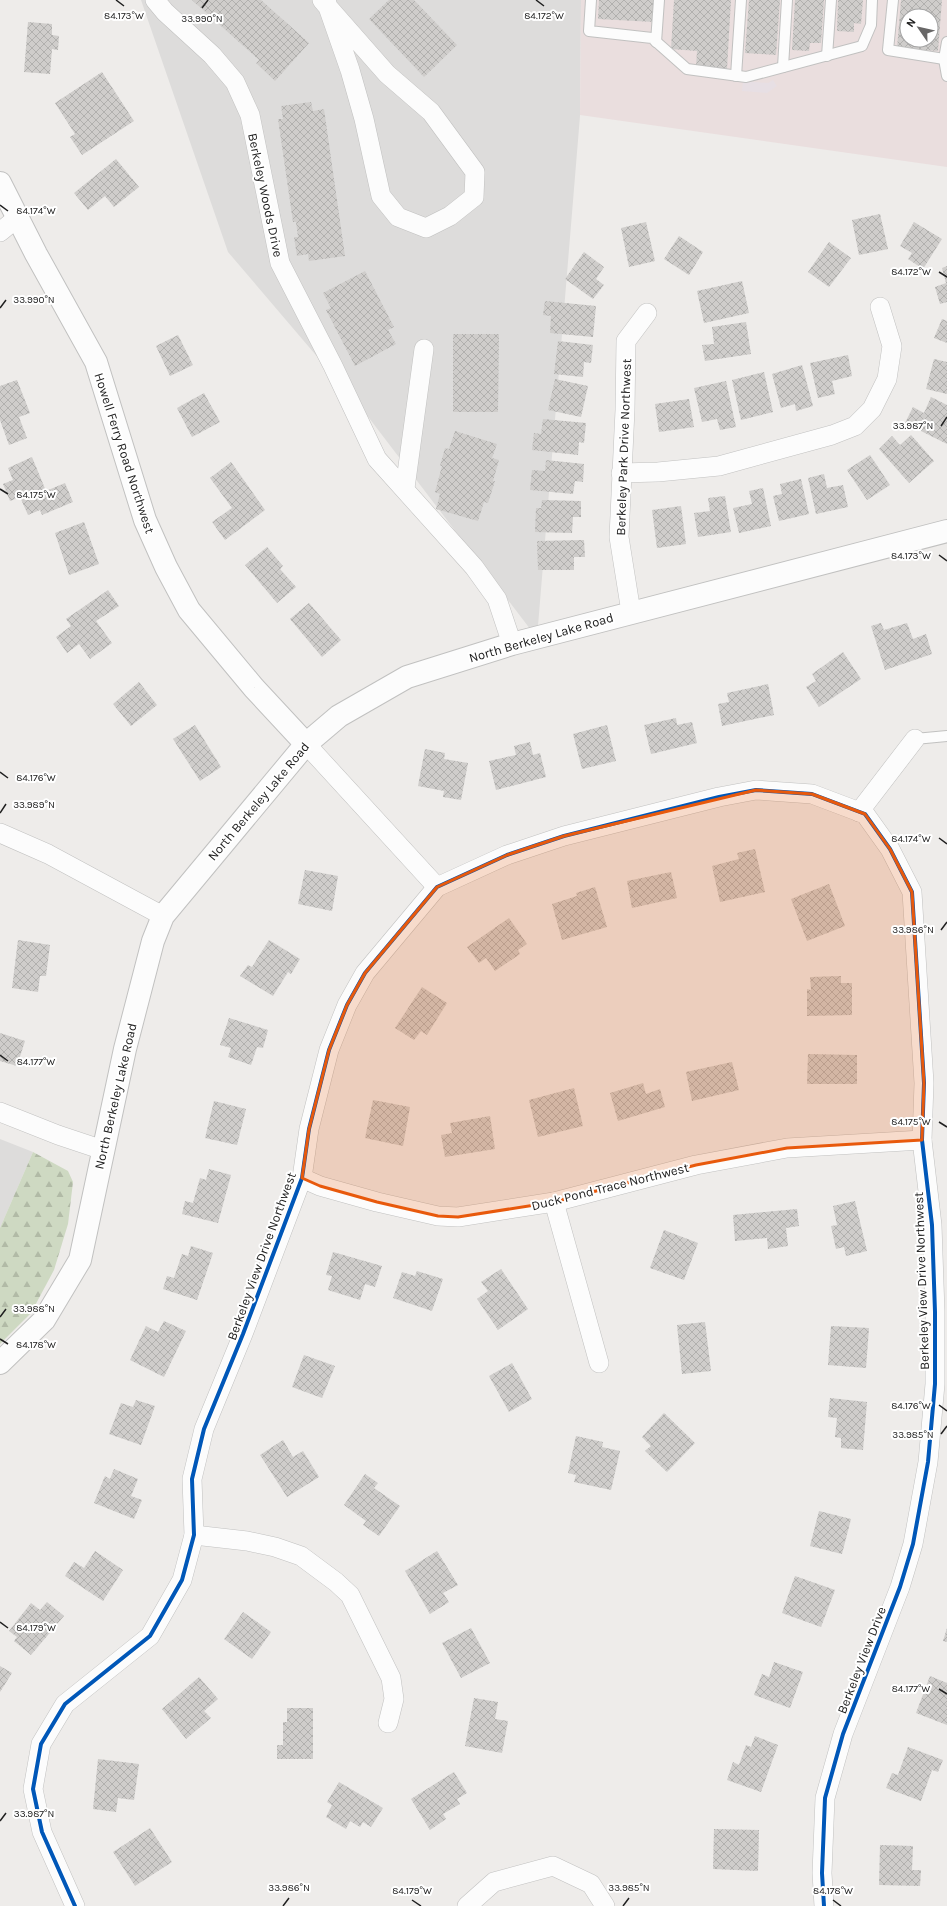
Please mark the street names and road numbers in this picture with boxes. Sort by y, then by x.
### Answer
street label: Berkeley Woods Drive [245,132,286,259]
street label: Berkeley Park Drive Northwest [613,358,634,536]
street label: Howell Ferry Road Northwest [91,371,158,536]
street label: North Berkeley Lake Road [467,610,615,665]
street label: North Berkeley Lake Road [205,739,312,863]
street label: North Berkeley Lake Road [91,1021,140,1171]
street label: Duck Pond Trace Northwest [530,1160,690,1213]
street label: Berkeley View Drive Northwest [224,1170,299,1342]
street label: Berkeley View Drive Northwest [911,1192,932,1370]
street label: Berkeley View Drive [834,1604,889,1716]

